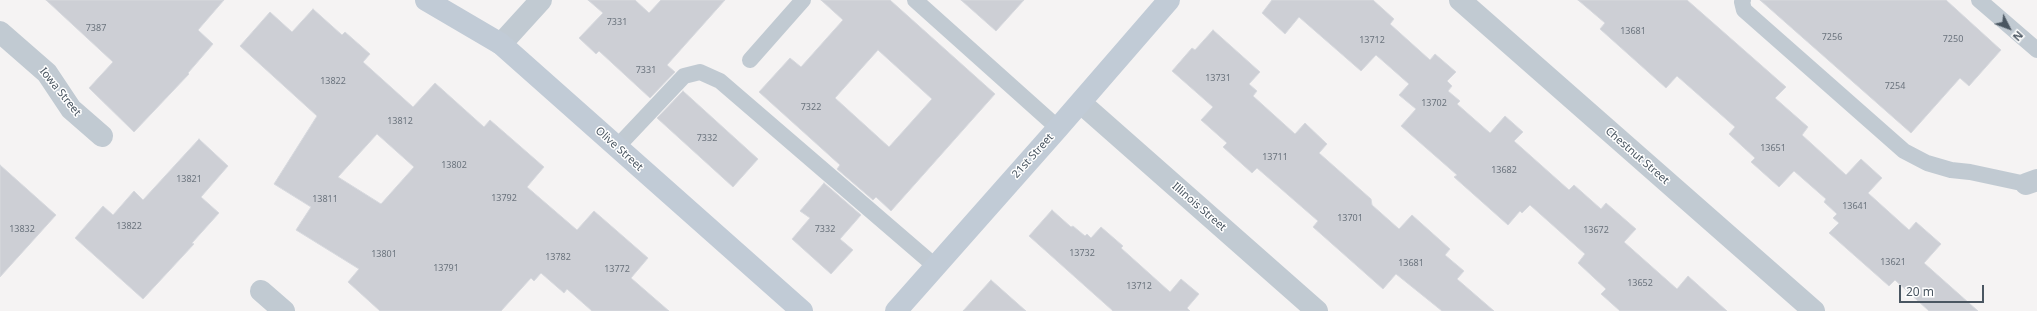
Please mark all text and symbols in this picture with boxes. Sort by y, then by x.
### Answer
north arrow [1989,8,2029,48]
house number: 7331 [607,17,627,27]
house number: 7387 [86,23,106,33]
house number: 13681 [1620,26,1646,36]
text: N [2010,28,2027,45]
house number: 7256 [1822,32,1842,42]
house number: 7250 [1943,34,1963,44]
house number: 13712 [1359,35,1385,45]
street label: Iowa Street [36,65,84,119]
house number: 7331 [636,65,656,75]
house number: 13731 [1205,73,1231,83]
house number: 13822 [320,76,346,86]
house number: 7254 [1885,81,1905,91]
house number: 13702 [1421,98,1447,108]
house number: 7322 [801,102,821,112]
house number: 13812 [387,116,413,126]
street label: Olive Street [592,124,646,174]
street label: Chestnut Street [1602,125,1672,187]
street label: 21st Street [1010,131,1056,181]
house number: 7332 [697,133,717,143]
house number: 13651 [1760,143,1786,153]
house number: 13711 [1262,152,1288,162]
house number: 13802 [441,160,467,170]
house number: 13682 [1491,165,1517,175]
house number: 13821 [176,174,202,184]
street label: Illinois Street [1169,180,1229,234]
house number: 13792 [491,193,517,203]
house number: 13811 [312,194,338,204]
house number: 13641 [1842,201,1868,211]
house number: 13701 [1337,213,1363,223]
house number: 13822 [116,221,142,231]
house number: 13832 [9,224,35,234]
house number: 7332 [815,224,835,234]
house number: 13672 [1583,225,1609,235]
house number: 13732 [1069,248,1095,258]
house number: 13801 [371,249,397,259]
house number: 13782 [545,252,571,262]
house number: 13621 [1880,257,1906,267]
house number: 13681 [1398,258,1424,268]
house number: 13791 [433,263,459,273]
house number: 13772 [604,264,630,274]
scale bar [1901,277,1986,303]
house number: 13652 [1627,278,1653,288]
house number: 13712 [1126,281,1152,291]
text: 20 m [1906,283,1934,300]

